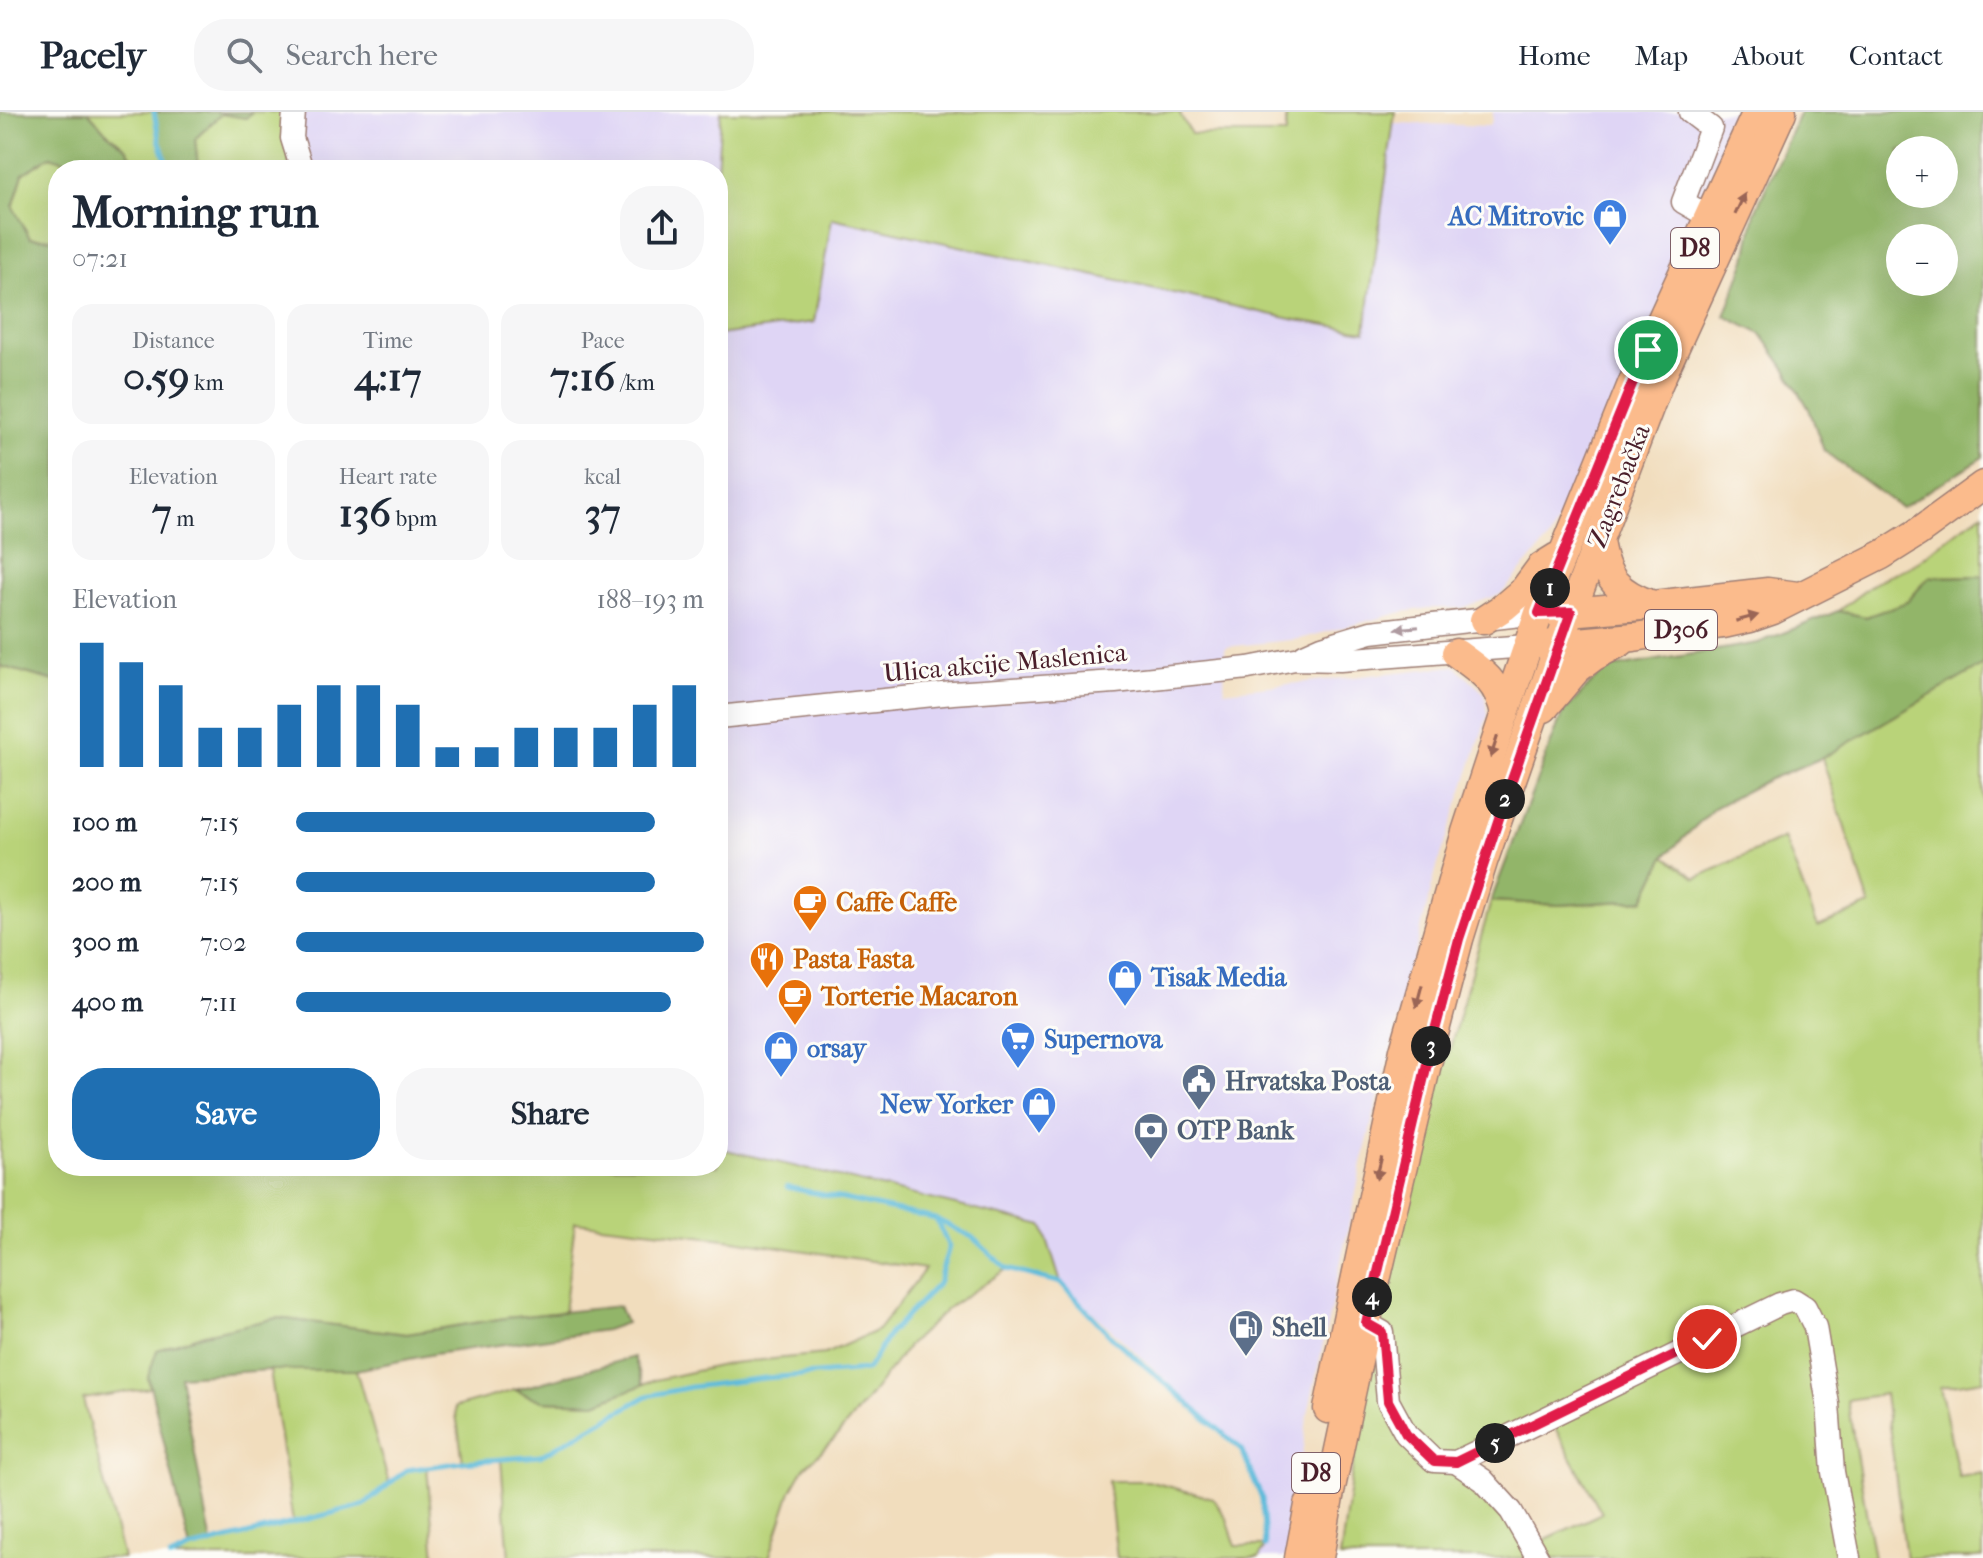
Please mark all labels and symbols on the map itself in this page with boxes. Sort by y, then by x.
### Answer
one-way arrow [1733,193,1747,216]
shop icon: AC Mitrovic [1591,197,1629,247]
place label: AC Mitrovic [1446,201,1585,232]
road number: D8 [1671,228,1719,268]
pin [1614,316,1682,384]
street label: Zagrebačka [1581,419,1657,552]
pin: 1 [1530,568,1570,608]
road number: D306 [1645,610,1717,650]
one-way arrow [1734,611,1759,623]
one-way arrow [1394,621,1419,634]
street label: Ulica akcije Maslenica [882,637,1129,689]
one-way arrow [1487,735,1499,759]
pin: 2 [1485,779,1525,819]
cafe icon: Caffe Caffe [791,883,829,933]
place label: Caffe Caffe [836,887,957,918]
restaurant icon: Pasta Fasta [748,940,786,990]
place label: Pasta Fasta [793,944,915,975]
shop icon: Tisak Media [1106,958,1144,1008]
place label: Tisak Media [1150,962,1287,993]
cafe icon: Torterie Macaron [776,977,814,1027]
place label: Torterie Macaron [820,981,1019,1012]
one-way arrow [1412,984,1424,1009]
supermarket icon: Supernova [999,1020,1037,1070]
place label: Supernova [1044,1024,1163,1055]
pin: 3 [1411,1026,1451,1066]
shop icon: orsay [762,1029,800,1079]
place label: orsay [807,1033,868,1064]
public building icon: Hrvatska Posta [1180,1062,1218,1112]
place label: Hrvatska Posta [1225,1066,1391,1097]
shop icon: New Yorker [1020,1085,1058,1135]
place label: New Yorker [880,1089,1014,1120]
bank icon: OTP Bank [1132,1111,1170,1161]
place label: OTP Bank [1177,1115,1295,1146]
one-way arrow [1372,1156,1385,1181]
pin: 4 [1352,1277,1392,1317]
pin [1673,1305,1741,1373]
fuel station icon: Shell [1227,1308,1265,1358]
place label: Shell [1272,1312,1328,1343]
pin: 5 [1475,1423,1515,1463]
road number: D8 [1292,1453,1340,1493]

